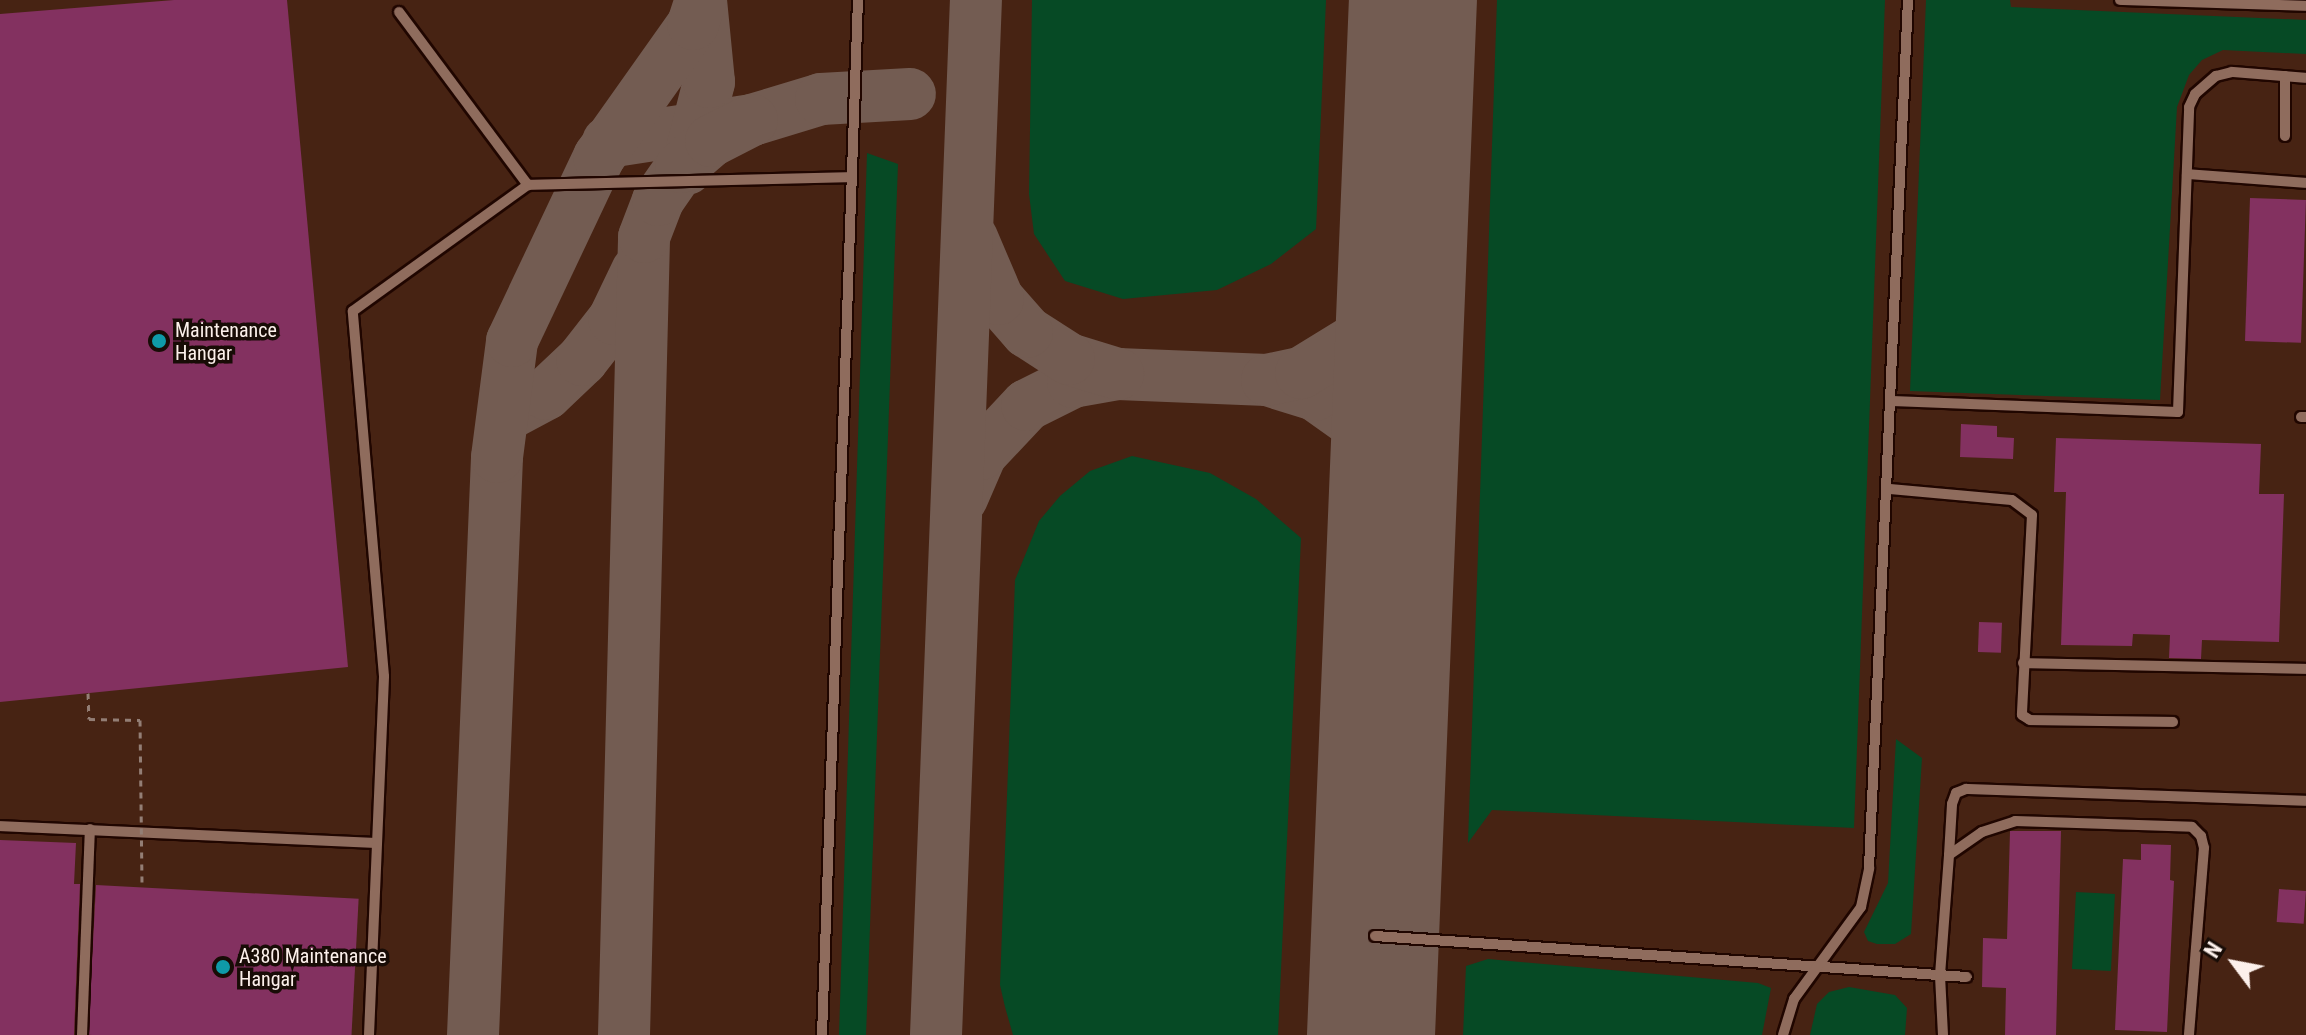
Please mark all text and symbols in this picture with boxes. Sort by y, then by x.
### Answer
place label: Maintenance Hangar [175,318,277,365]
marker: Maintenance Hangar [150,332,168,350]
north arrow [2194,923,2274,1003]
text: N [2199,938,2227,962]
place label: A380 Maintenance Hangar [239,944,387,991]
marker: A380 Maintenance Hangar [214,958,232,976]

